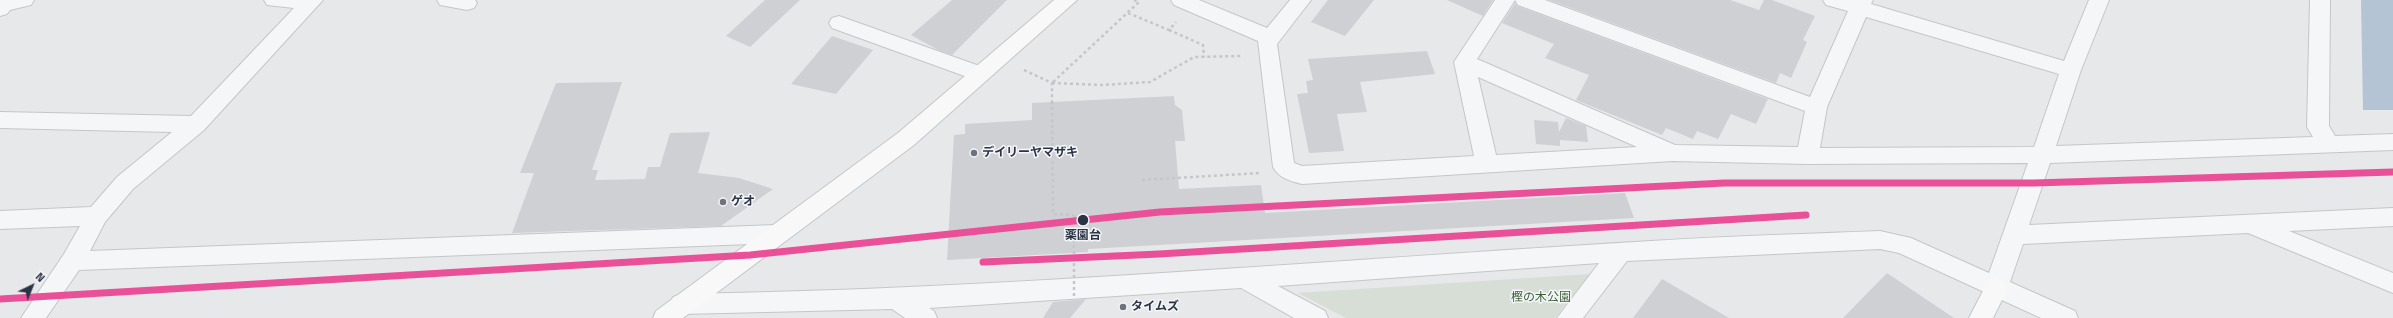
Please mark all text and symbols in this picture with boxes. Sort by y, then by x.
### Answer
place label: デイリーヤマザキ [982,146,1078,160]
marker: デイリーヤマザキ [969,148,979,158]
place label: ゲオ [731,195,755,209]
marker: ゲオ [718,197,728,207]
marker: 薬園台 [1076,213,1090,227]
place label: 薬園台 [1065,229,1101,243]
north arrow [12,266,52,306]
text: N [32,269,48,286]
park label: 樫の木公園 [1511,291,1571,305]
place label: タイムズ [1131,300,1179,314]
marker: タイムズ [1118,302,1128,312]

